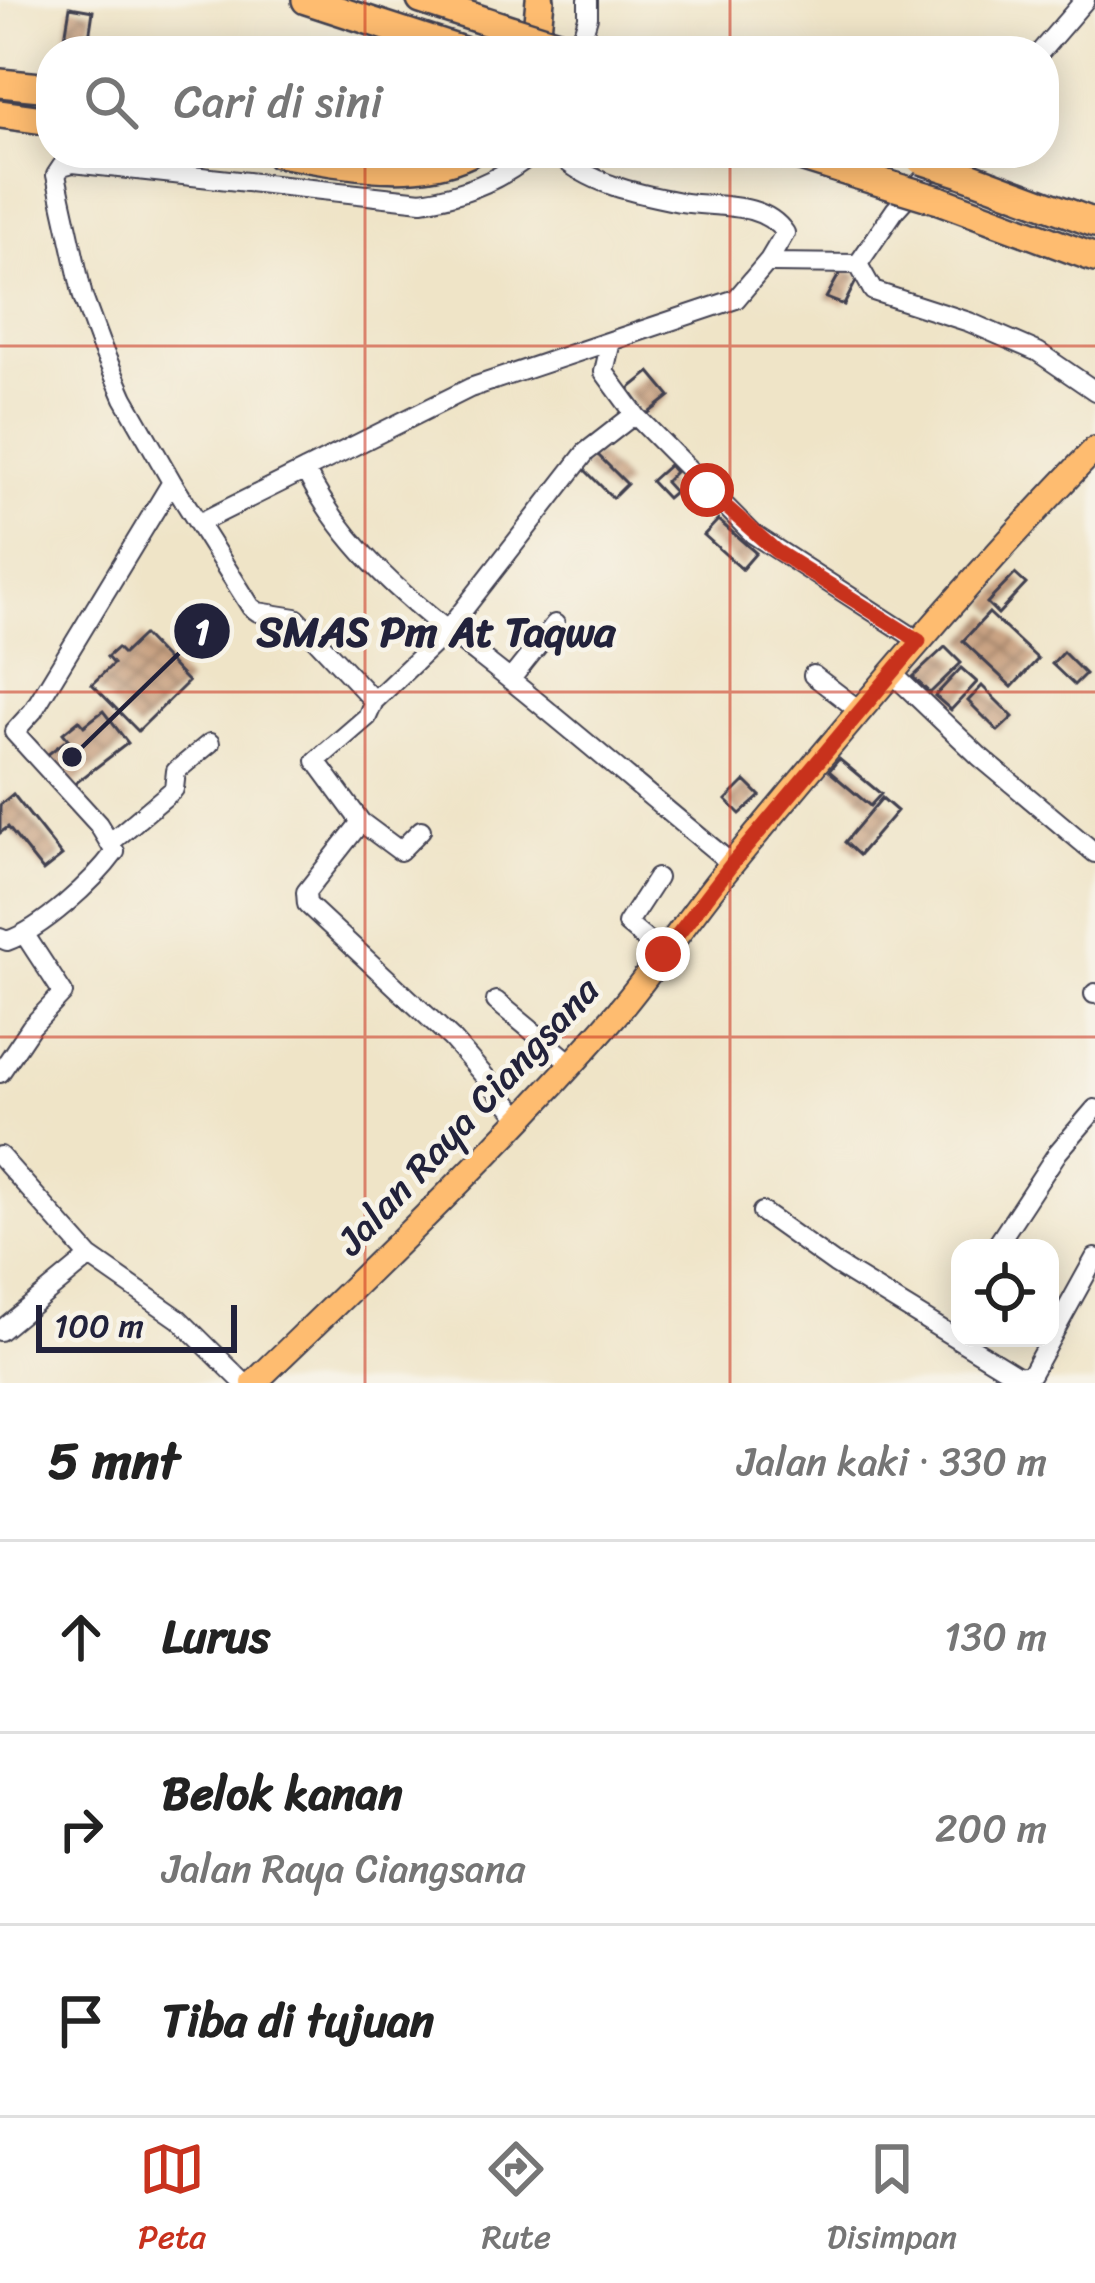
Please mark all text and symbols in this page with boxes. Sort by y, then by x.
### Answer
search box [36,36,1059,168]
text: Cari di sini [174,62,383,142]
icon: search [78,69,144,135]
route start [680,463,734,517]
callout: SMAS Pm At Taqwa [172,592,640,670]
text: SMAS Pm At Taqwa [256,595,616,669]
text: 1 [194,600,210,664]
route end [636,927,690,981]
street label: Jalan Raya Ciangsana [317,959,617,1273]
map controls [951,1239,1059,1347]
button: locate [951,1239,1059,1347]
text: 100 m [54,1297,144,1355]
scale bar [36,1299,237,1352]
text: 5 mnt [48,1416,180,1506]
text: Jalan kaki · 330 m [737,1427,1047,1496]
text: Lurus [162,1597,270,1677]
text: 130 m [944,1602,1047,1671]
icon: ahead [48,1604,114,1670]
text: Belok kanan [162,1754,402,1834]
text: 200 m [935,1794,1047,1863]
icon: right [48,1796,114,1862]
text: Jalan Raya Ciangsana [162,1834,525,1903]
text: Tiba di tujuan [162,1981,434,2061]
icon: arrive [48,1988,114,2054]
tab: Peta [138,2136,206,2266]
tab: Rute [482,2136,551,2266]
tab: Disimpan [827,2136,957,2266]

